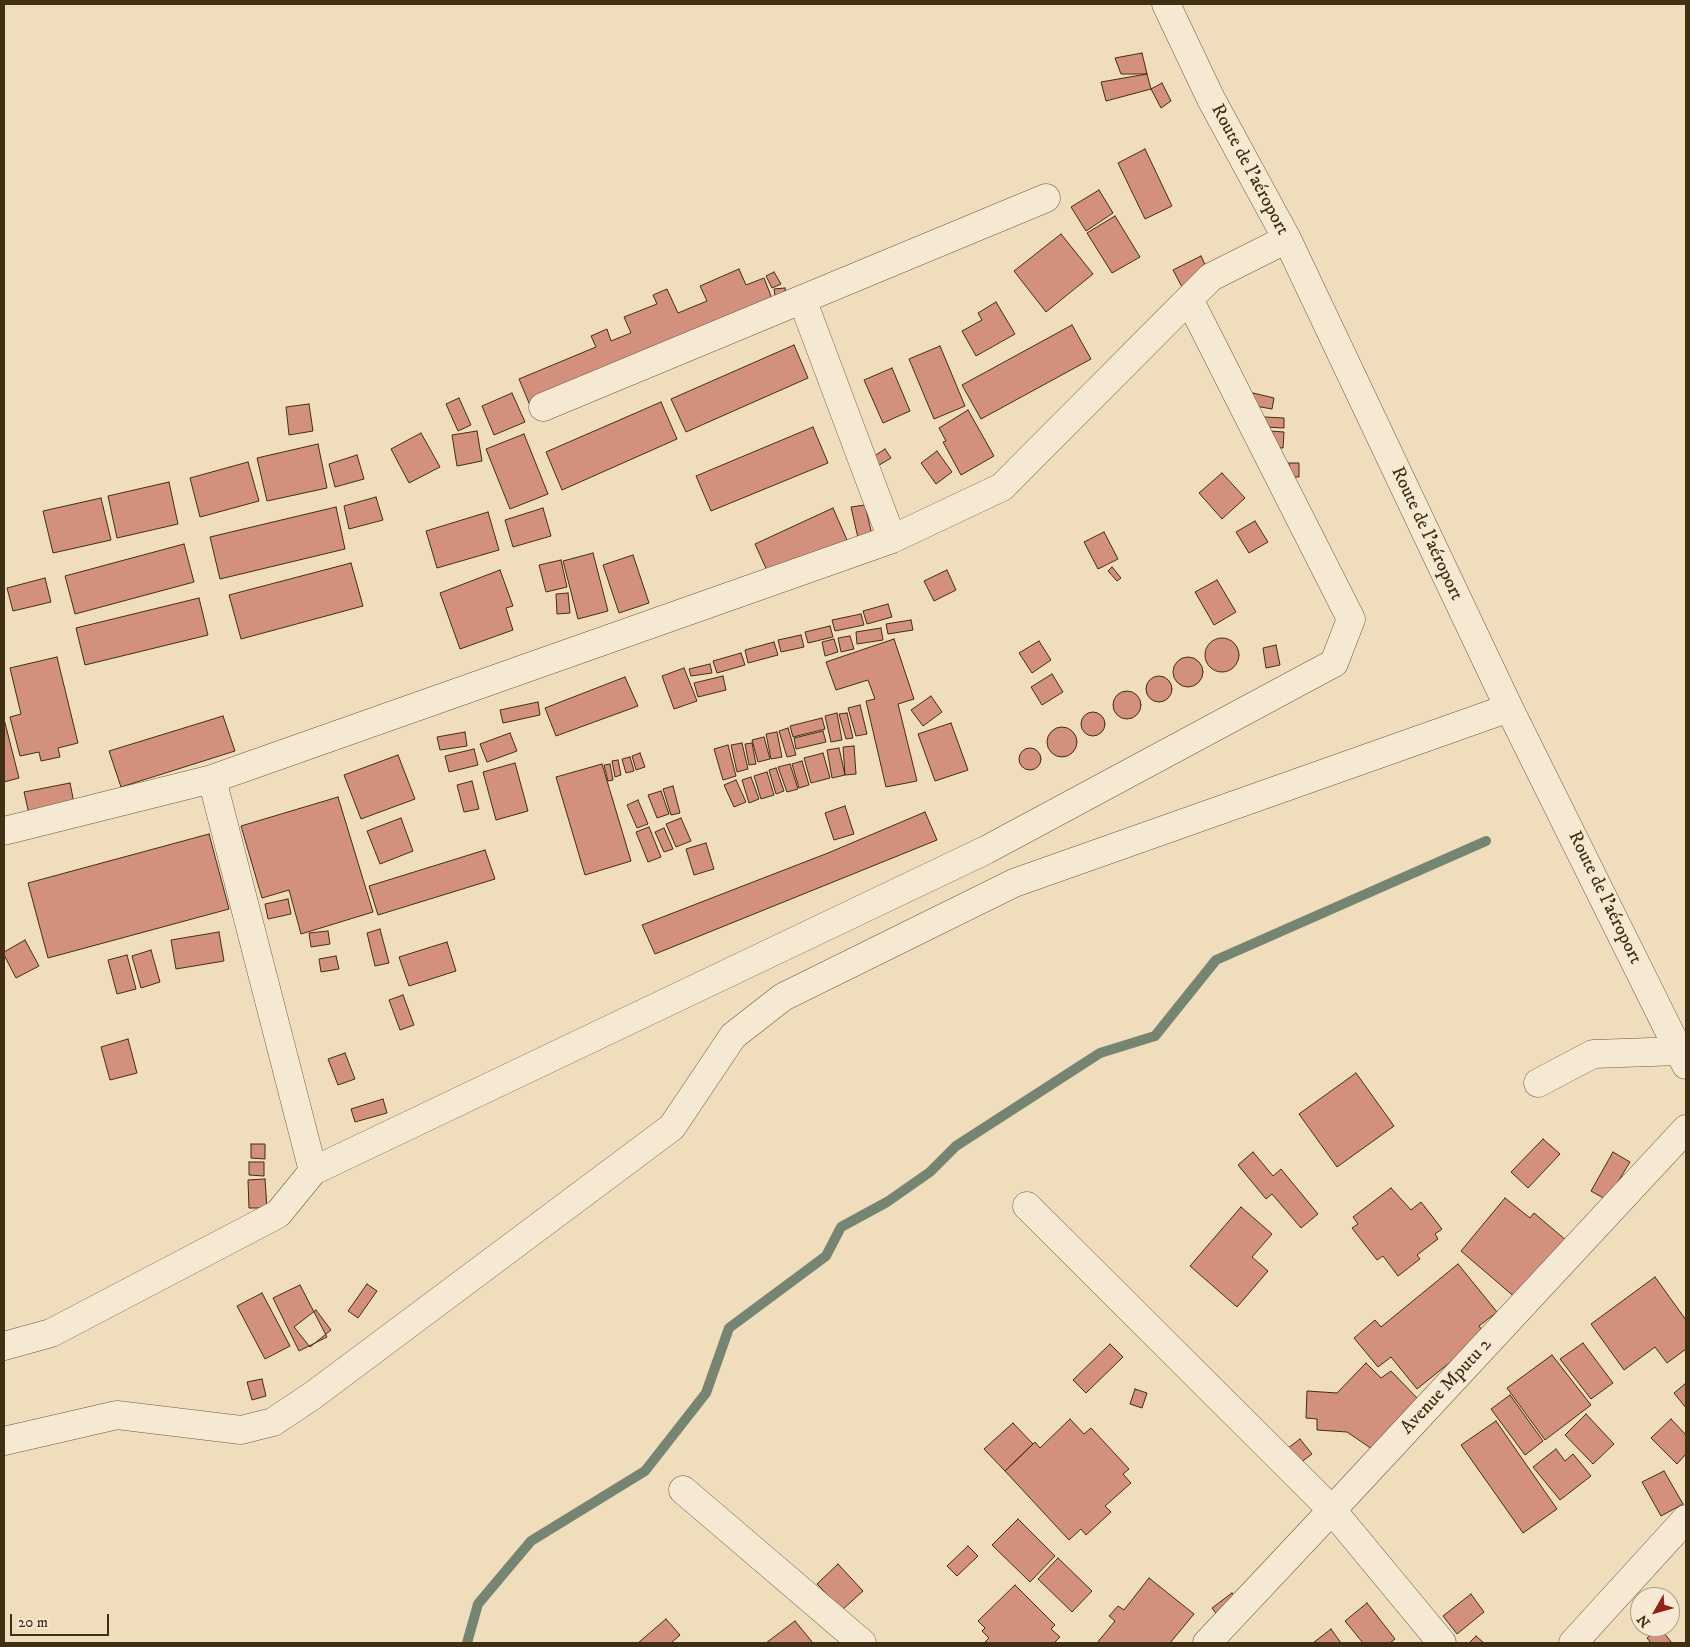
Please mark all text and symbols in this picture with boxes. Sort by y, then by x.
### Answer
street label: Route de l'aéroport [1205,101,1293,239]
street label: Route de l'aéroport [1385,464,1467,604]
street label: Route de l'aéroport [1562,828,1646,968]
street label: Avenue Mputu 2 [1397,1334,1497,1440]
north arrow [1630,1587,1680,1637]
scale bar [12,1604,111,1636]
text: N [1633,1611,1655,1631]
text: 20 m [18,1613,48,1632]

